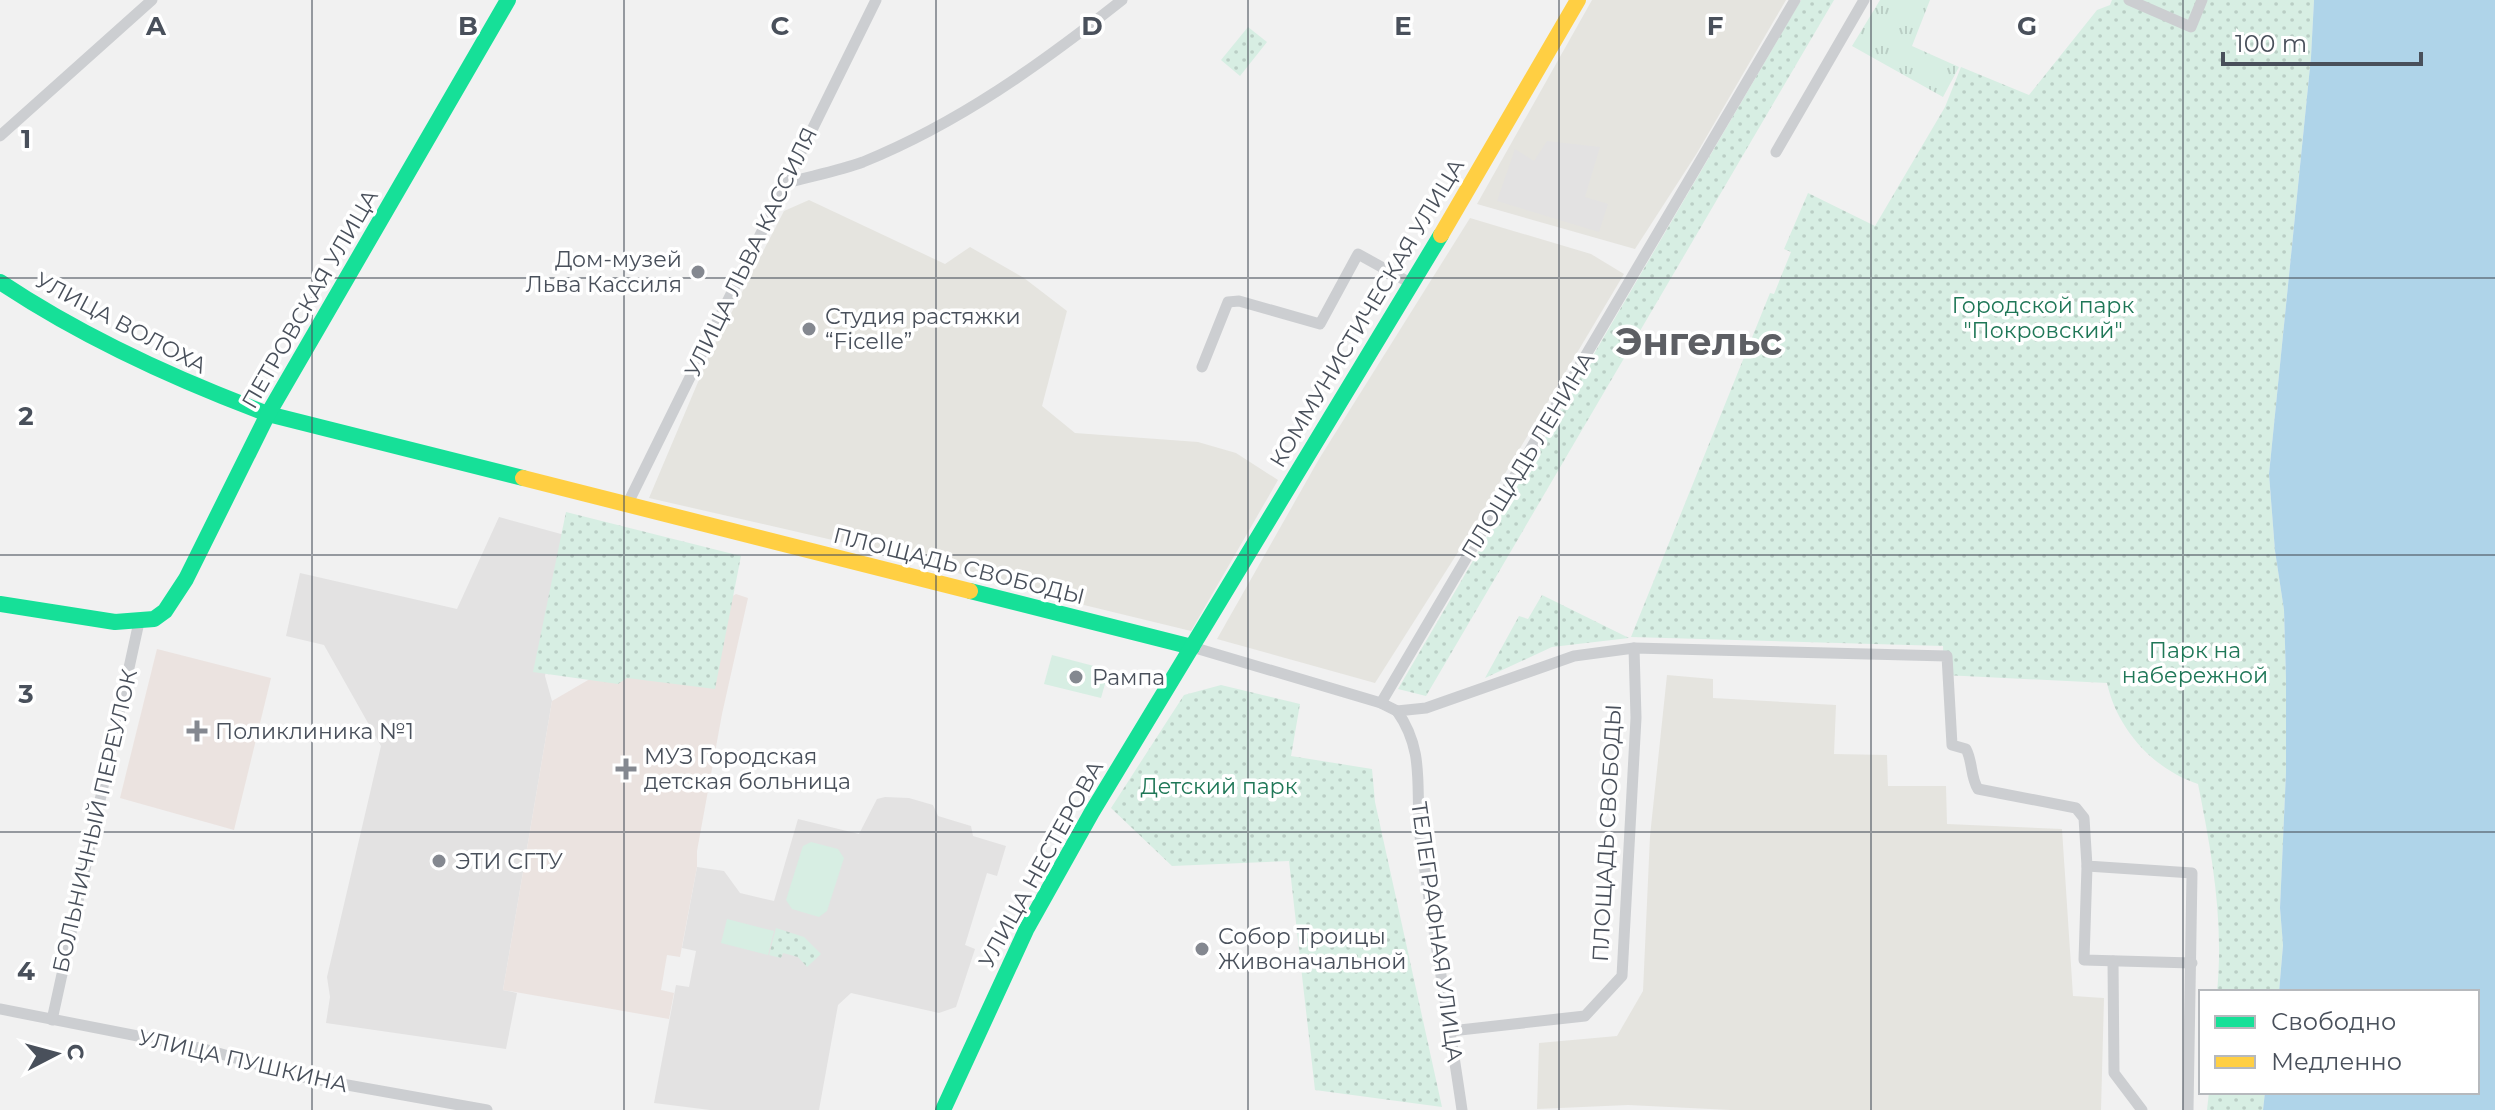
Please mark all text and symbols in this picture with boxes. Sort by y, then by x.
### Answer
text: A [145,10,167,42]
text: B [458,10,478,42]
text: C [771,10,790,42]
text: D [1081,10,1103,42]
text: E [1394,10,1412,42]
text: F [1707,10,1723,42]
text: G [2017,10,2037,42]
scale bar [2223,16,2421,66]
text: 100 m [2235,29,2307,58]
text: 1 [21,123,31,155]
street label: УЛИЦА ЛЬВА КАССИЛЯ [679,123,823,381]
street label: КОММУНИСТИЧЕСКАЯ УЛИЦА [1264,153,1470,472]
street label: ПЕТРОВСКАЯ УЛИЦА [236,184,384,413]
place label: Дом-музей Льва Кассиля [526,246,682,298]
marker: Дом-музей Льва Кассиля [689,263,707,281]
street label: УЛИЦА ВОЛОХА [31,266,212,380]
park label: Городской парк "Покровский" [1952,292,2134,344]
place label: Студия растяжки “Ficelle” [825,303,1021,355]
district label: Энгельс [1615,318,1783,365]
marker: Студия растяжки “Ficelle” [800,320,818,338]
street label: ПЛОЩАДЬ ЛЕНИНА [1456,346,1601,563]
text: 2 [18,400,34,432]
street label: ПЛОЩАДЬ СВОБОДЫ [831,522,1087,610]
park label: Парк на набережной [2122,637,2268,689]
place label: Рампа [1092,664,1165,691]
street label: БОЛЬНИЧНЫЙ ПЕРЕУЛОК [47,667,143,975]
marker: Рампа [1067,668,1085,686]
text: 3 [17,678,34,710]
street label: ПЛОЩАДЬ СВОБОДЫ [1587,704,1627,962]
place label: Поликлиника №1 [215,718,414,745]
marker: Поликлиника №1 [186,720,208,742]
place label: МУЗ Городская детская больница [644,743,851,795]
street label: УЛИЦА НЕСТЕРОВА [973,755,1110,972]
marker: МУЗ Городская детская больница [615,758,637,780]
park label: Детский парк [1141,773,1298,800]
street label: ТЕЛЕГРАФНАЯ УЛИЦА [1405,800,1469,1065]
place label: ЭТИ СГТУ [455,848,563,875]
marker: ЭТИ СГТУ [430,852,448,870]
place label: Собор Троицы Живоначальной [1218,923,1406,975]
marker: Собор Троицы Живоначальной [1193,940,1211,958]
text: 4 [17,955,35,987]
legend [2199,990,2479,1094]
text: Свободно [2271,1007,2396,1036]
north arrow [16,1014,96,1094]
street label: УЛИЦА ПУШКИНА [136,1024,351,1098]
text: С [61,1043,90,1061]
text: Медленно [2271,1047,2402,1076]

